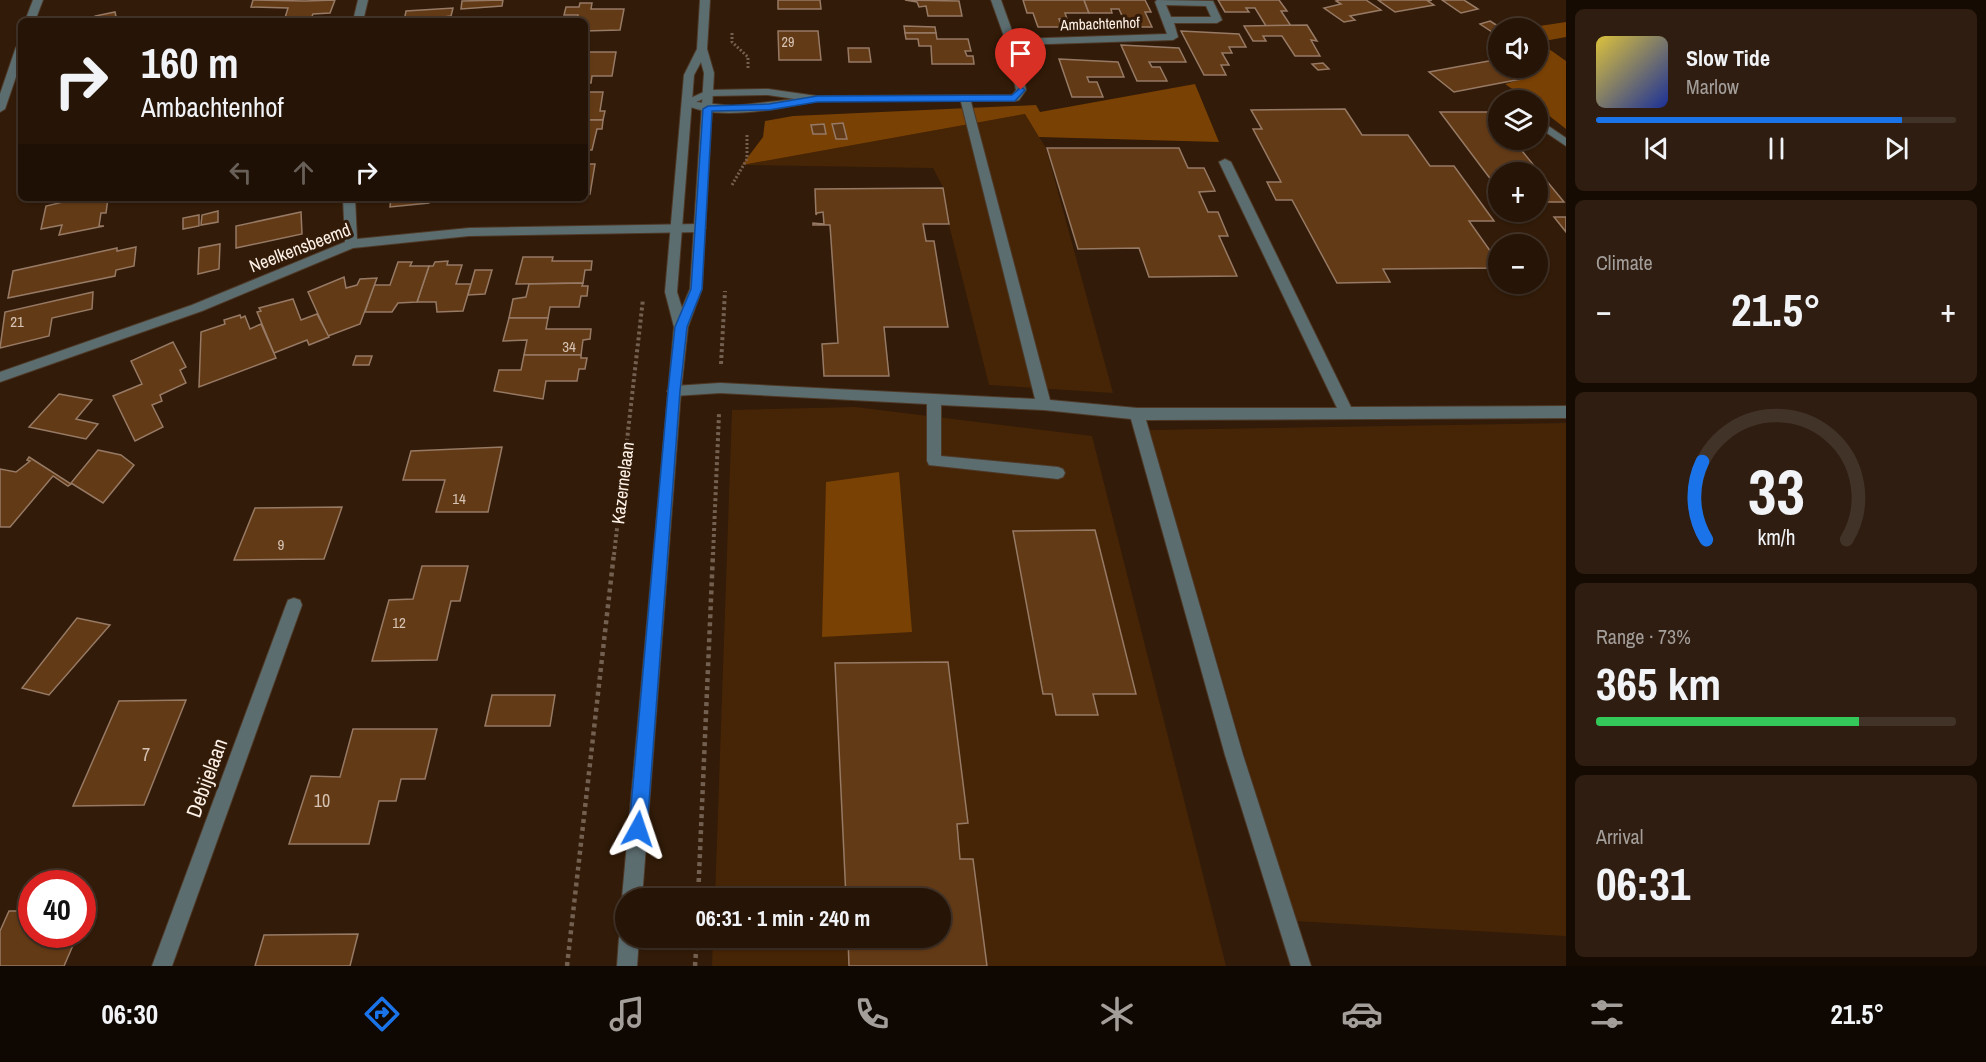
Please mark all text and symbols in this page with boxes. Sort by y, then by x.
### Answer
street label: Ambachtenhof [1059,12,1141,35]
map controls [1488,18,1548,294]
button: sound [1488,18,1548,78]
pin [995,28,1046,90]
house number: 29 [782,33,794,51]
text: 160 m [141,35,239,91]
icon: arrive [1004,37,1037,70]
icon: right [42,42,120,120]
text: Slow Tide [1686,43,1770,73]
text: Marlow [1686,73,1739,100]
text: Ambachtenhof [141,89,284,125]
button: layers [1488,90,1548,150]
icon: previous [1640,132,1673,165]
icon: pause [1760,132,1793,165]
icon: next [1880,132,1913,165]
icon: left [224,156,257,189]
icon: ahead [287,156,320,189]
icon: right [350,156,383,189]
button: + [1488,162,1548,222]
street label: Neelkensbeemd [246,217,354,278]
button: − [1488,234,1548,294]
text: Climate [1596,249,1653,276]
text: 21.5° [1731,279,1821,340]
text: − [1596,288,1612,332]
text: + [1940,288,1956,332]
house number: 21 [10,311,24,332]
house number: 34 [562,336,576,357]
street label: Kazernelaan [605,440,640,526]
text: 33 [1748,449,1804,533]
house number: 14 [452,488,466,509]
text: km/h [1757,523,1795,552]
house number: 9 [278,534,285,555]
house number: 12 [392,612,406,633]
text: Range · 73% [1596,623,1691,650]
text: 365 km [1596,653,1721,714]
street label: Debijelaan [179,734,234,821]
house number: 7 [142,742,150,767]
house number: 10 [314,788,330,813]
position arrow [606,797,670,861]
text: Arrival [1596,823,1643,850]
text: 06:31 [1596,853,1690,914]
speed limit sign: 40 [18,870,96,948]
text: 06:31 · 1 min · 240 m [696,903,870,933]
icon: directions [361,993,403,1035]
icon: music [606,993,648,1035]
icon: phone [851,993,893,1035]
icon: climate [1096,993,1138,1035]
icon: car [1341,993,1383,1035]
icon: filters [1586,993,1628,1035]
text: 06:30 [101,996,158,1032]
text: 21.5° [1831,996,1884,1032]

